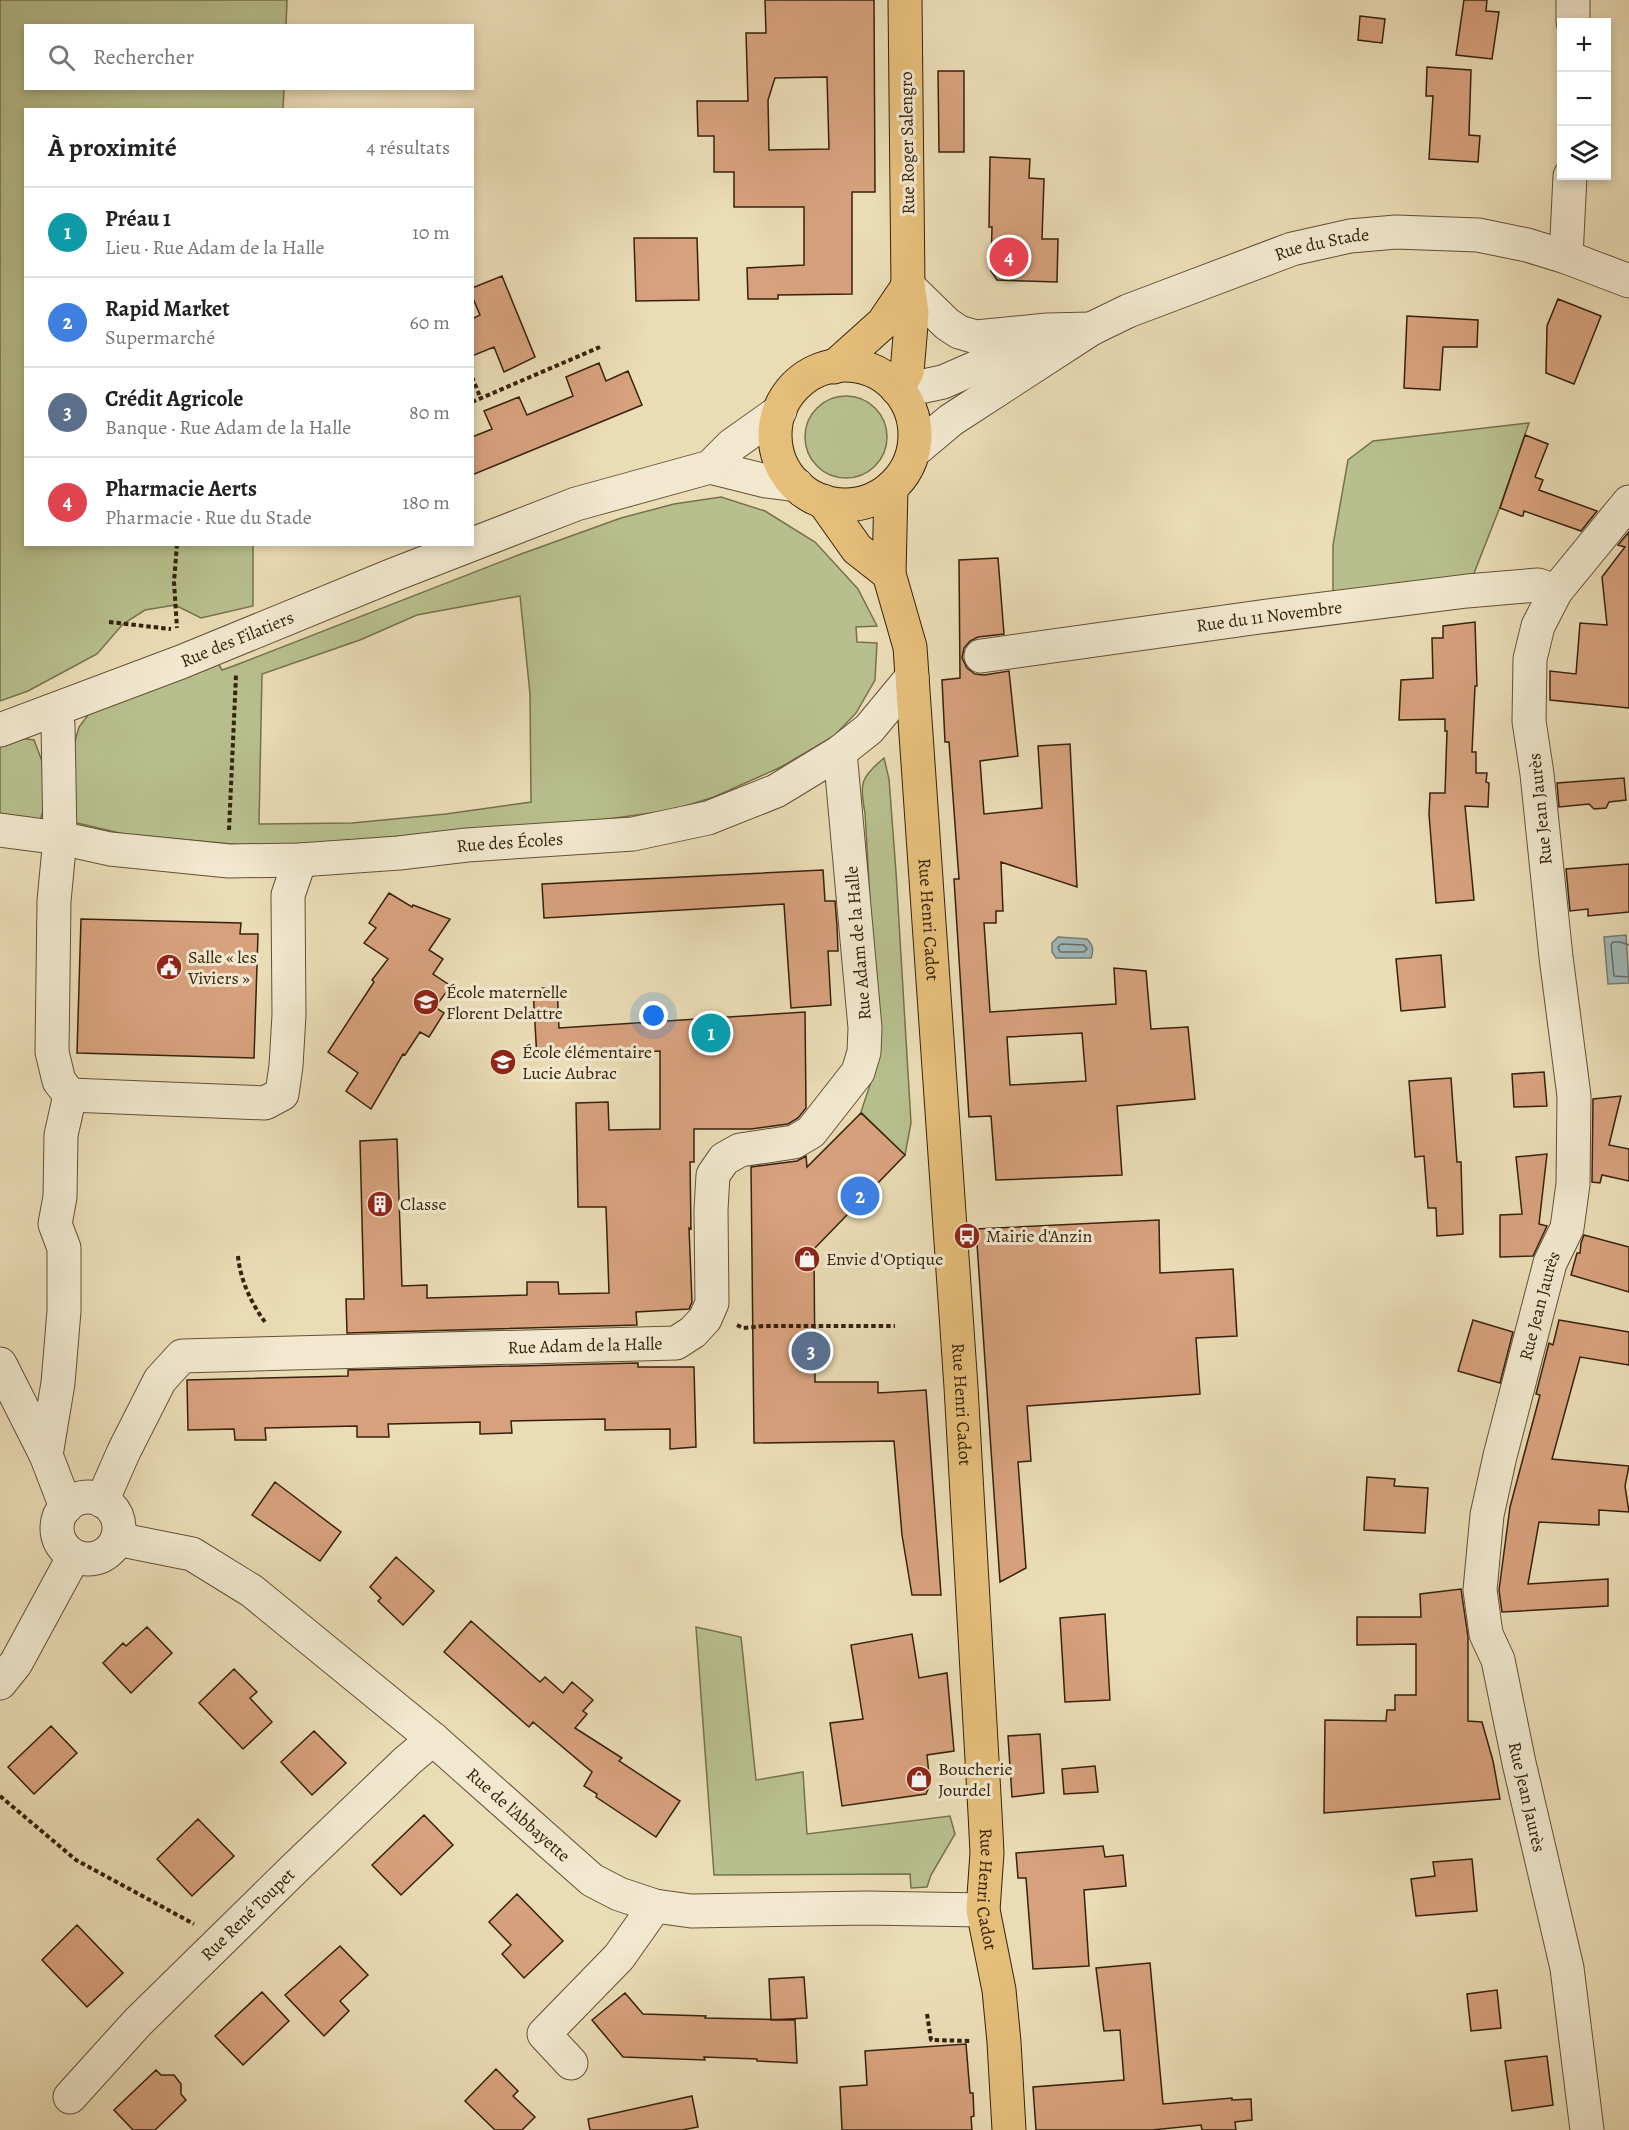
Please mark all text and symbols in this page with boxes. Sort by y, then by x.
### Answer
map controls [1557,18,1611,180]
button: + [1557,18,1611,72]
search box [24,24,474,90]
icon: search [45,41,78,74]
text: Rechercher [93,42,194,72]
street label: Rue Roger Salengro [894,71,920,215]
button: − [1557,72,1611,126]
button: layers [1557,126,1611,180]
text: À proximité [48,130,177,165]
text: 4 résultats [366,134,450,161]
text: Préau 1 [105,204,171,234]
text: 1 [64,219,71,246]
text: 10 m [412,219,450,246]
street label: Rue du Stade [1271,222,1370,267]
text: Lieu · Rue Adam de la Halle [105,234,324,261]
pin: 4 [990,234,1028,280]
text: Rapid Market [105,294,230,324]
text: 2 [63,309,72,336]
text: 60 m [410,309,450,336]
text: Supermarché [105,324,215,351]
text: Crédit Agricole [105,384,243,414]
text: 3 [63,399,72,426]
text: 80 m [409,399,450,426]
text: Banque · Rue Adam de la Halle [105,414,351,441]
text: Pharmacie Aerts [105,474,257,504]
text: 4 [63,489,72,516]
text: 180 m [402,489,450,516]
text: Pharmacie · Rue du Stade [105,504,312,531]
street label: Rue du 11 Novembre [1195,595,1344,638]
street label: Rue des Filatiers [177,605,297,673]
street label: Rue Jean Jaurès [1522,752,1558,866]
street label: Rue des Écoles [455,827,564,858]
street label: Rue Henri Cadot [913,857,945,982]
street label: Rue Adam de la Halle [839,865,877,1021]
place label: Salle « les Viviers » [187,945,257,990]
public building icon: Salle « les Viviers » [154,952,184,982]
place label: École maternelle Florent Delattre [446,980,568,1025]
school or university icon: École maternelle Florent Delattre [411,987,441,1017]
your location [639,1001,668,1030]
pin: 1 [692,1010,730,1056]
place label: École élémentaire Lucie Aubrac [522,1040,652,1085]
school or university icon: École élémentaire Lucie Aubrac [488,1047,518,1077]
pin: 2 [840,1174,880,1218]
building icon: Classe [365,1189,395,1219]
place label: Classe [400,1192,447,1216]
bus stop icon: Mairie d'Anzin [952,1221,982,1251]
place label: Mairie d'Anzin [986,1224,1093,1248]
shop icon: Envie d'Optique [792,1244,822,1274]
place label: Envie d'Optique [826,1247,943,1271]
street label: Rue Jean Jaurès [1513,1247,1566,1363]
pin: 3 [792,1328,830,1374]
street label: Rue Adam de la Halle [507,1331,663,1359]
street label: Rue Henri Cadot [946,1342,977,1466]
street label: Rue Jean Jaurès [1503,1740,1551,1854]
place label: Boucherie Jourdel [938,1757,1013,1802]
street label: Rue de l'Abbayette [461,1762,576,1867]
shop icon: Boucherie Jourdel [904,1764,934,1794]
street label: Rue Henri Cadot [971,1828,1003,1952]
street label: Rue René Toupet [195,1863,300,1966]

